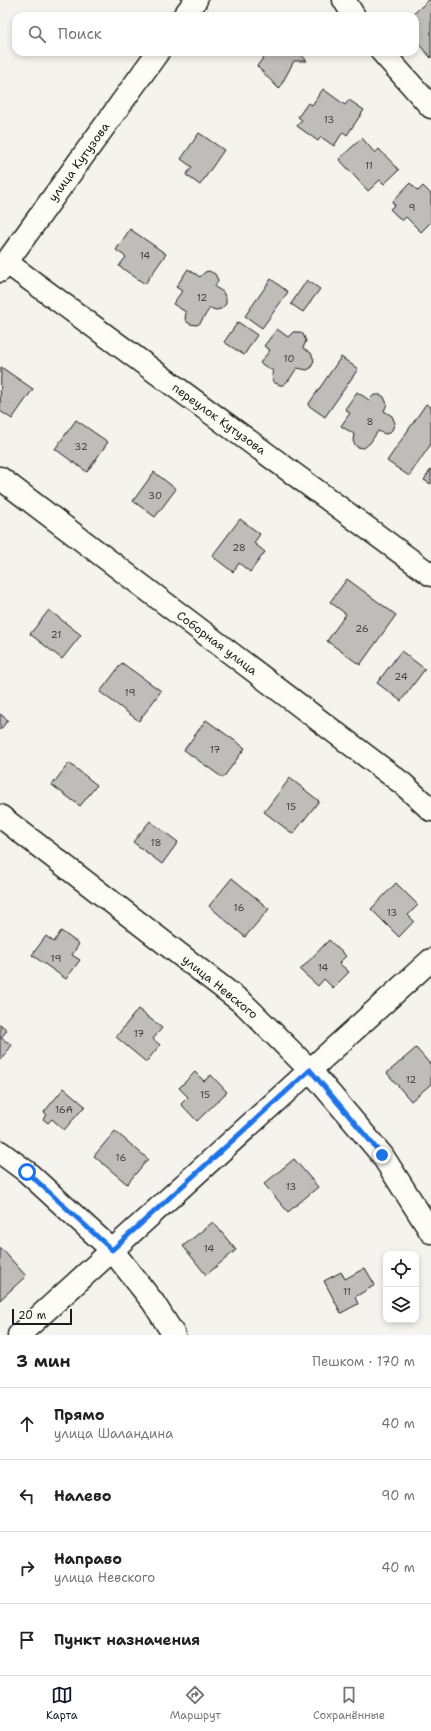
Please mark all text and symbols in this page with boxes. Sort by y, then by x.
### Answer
search box [12,12,419,56]
icon: search [26,23,48,45]
text: Поиск [58,24,102,44]
house number: 13 [324,113,334,126]
street label: улица Кутузова [45,119,113,205]
house number: 11 [365,159,373,172]
house number: 9 [409,201,416,214]
house number: 14 [140,249,150,262]
house number: 12 [197,291,207,304]
house number: 10 [284,352,294,365]
street label: переулок Кутузова [169,380,269,459]
house number: 8 [367,415,374,428]
house number: 32 [74,440,88,453]
house number: 30 [148,489,162,502]
house number: 28 [232,541,246,554]
street label: Соборная улица [173,607,261,679]
house number: 26 [355,622,369,635]
house number: 21 [51,628,61,641]
house number: 24 [394,670,408,683]
house number: 19 [125,686,135,699]
house number: 17 [210,743,220,756]
house number: 15 [286,800,296,813]
house number: 18 [150,836,162,849]
house number: 16 [234,901,244,914]
house number: 13 [387,906,397,919]
street label: улица Невского [179,951,261,1023]
house number: 19 [51,952,61,965]
house number: 14 [318,961,328,974]
house number: 17 [134,1027,144,1040]
house number: 12 [406,1073,416,1086]
house number: 15 [200,1088,210,1101]
house number: 16А [55,1103,73,1116]
route end [373,1146,391,1164]
house number: 16 [116,1151,126,1164]
route start [18,1163,36,1181]
house number: 13 [286,1180,296,1193]
house number: 14 [204,1242,214,1255]
map controls [383,1251,419,1323]
button: locate [383,1251,419,1287]
house number: 11 [343,1285,351,1298]
button: layers [383,1287,419,1323]
scale bar [12,1307,72,1326]
text: 20 m [18,1308,46,1323]
text: 3 мин [16,1350,71,1372]
text: Пешком · 170 m [312,1353,415,1370]
text: Прямо [54,1405,104,1425]
icon: ahead [16,1413,38,1435]
text: 40 m [381,1415,415,1432]
text: улица Шаландина [54,1425,173,1442]
icon: left [16,1485,38,1507]
text: Налево [54,1486,112,1506]
text: 90 m [381,1487,415,1504]
text: Направо [54,1549,122,1569]
icon: right [16,1557,38,1579]
text: 40 m [381,1559,415,1576]
text: улица Невского [54,1569,155,1586]
icon: arrive [16,1629,38,1651]
text: Пункт назначения [54,1630,200,1650]
tab: Карта [46,1684,78,1723]
tab: Маршрут [170,1684,221,1723]
tab: Сохранённые [313,1684,385,1723]

